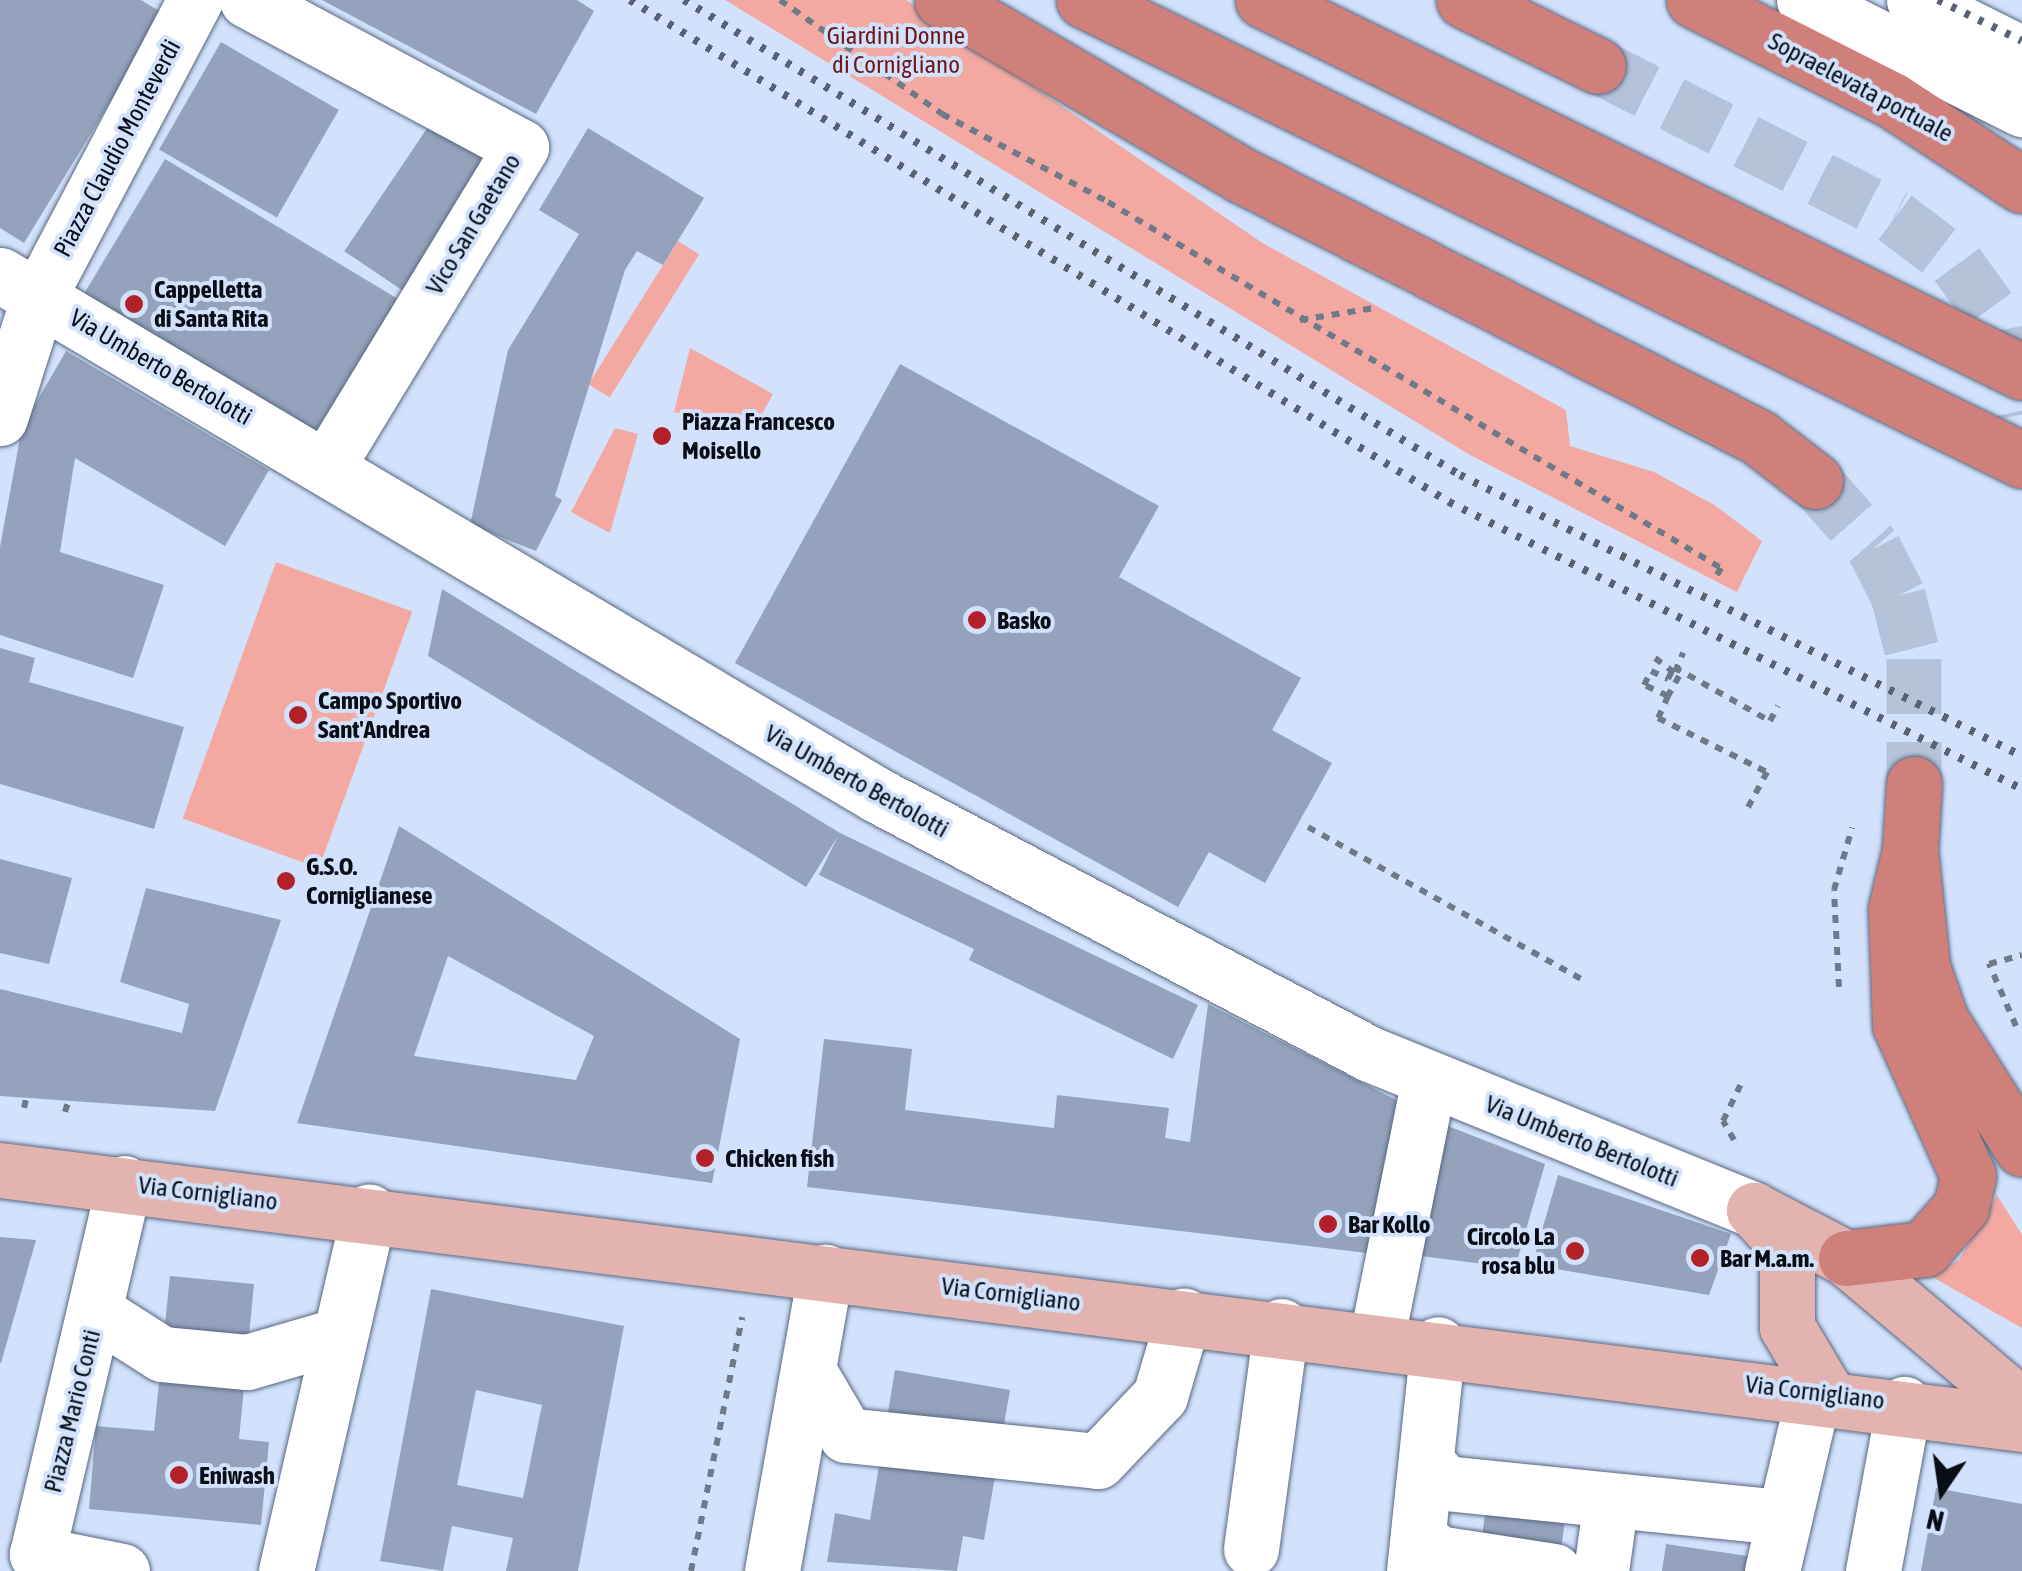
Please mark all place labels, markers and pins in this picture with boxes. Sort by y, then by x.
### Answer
place label: Cappelletta di Santa Rita [154,275,269,334]
marker: Cappelletta di Santa Rita [123,293,145,315]
place label: Piazza Francesco Moisello [682,407,835,466]
marker: Piazza Francesco Moisello [651,425,673,447]
place label: Basko [997,605,1052,635]
marker: Basko [966,609,988,631]
place label: Campo Sportivo Sant'Andrea [318,686,462,745]
marker: Campo Sportivo Sant'Andrea [287,704,309,726]
place label: G.S.O. Corniglianese [306,852,433,911]
marker: G.S.O. Corniglianese [275,870,297,892]
place label: Chicken fish [725,1143,834,1173]
marker: Chicken fish [694,1147,716,1169]
place label: Bar Kollo [1348,1209,1431,1239]
marker: Bar Kollo [1317,1213,1339,1235]
place label: Circolo La rosa blu [1467,1222,1555,1281]
marker: Circolo La rosa blu [1564,1240,1586,1262]
place label: Bar M.a.m. [1720,1243,1814,1273]
marker: Bar M.a.m. [1689,1247,1711,1269]
place label: Eniwash [199,1460,275,1490]
marker: Eniwash [168,1464,190,1486]

